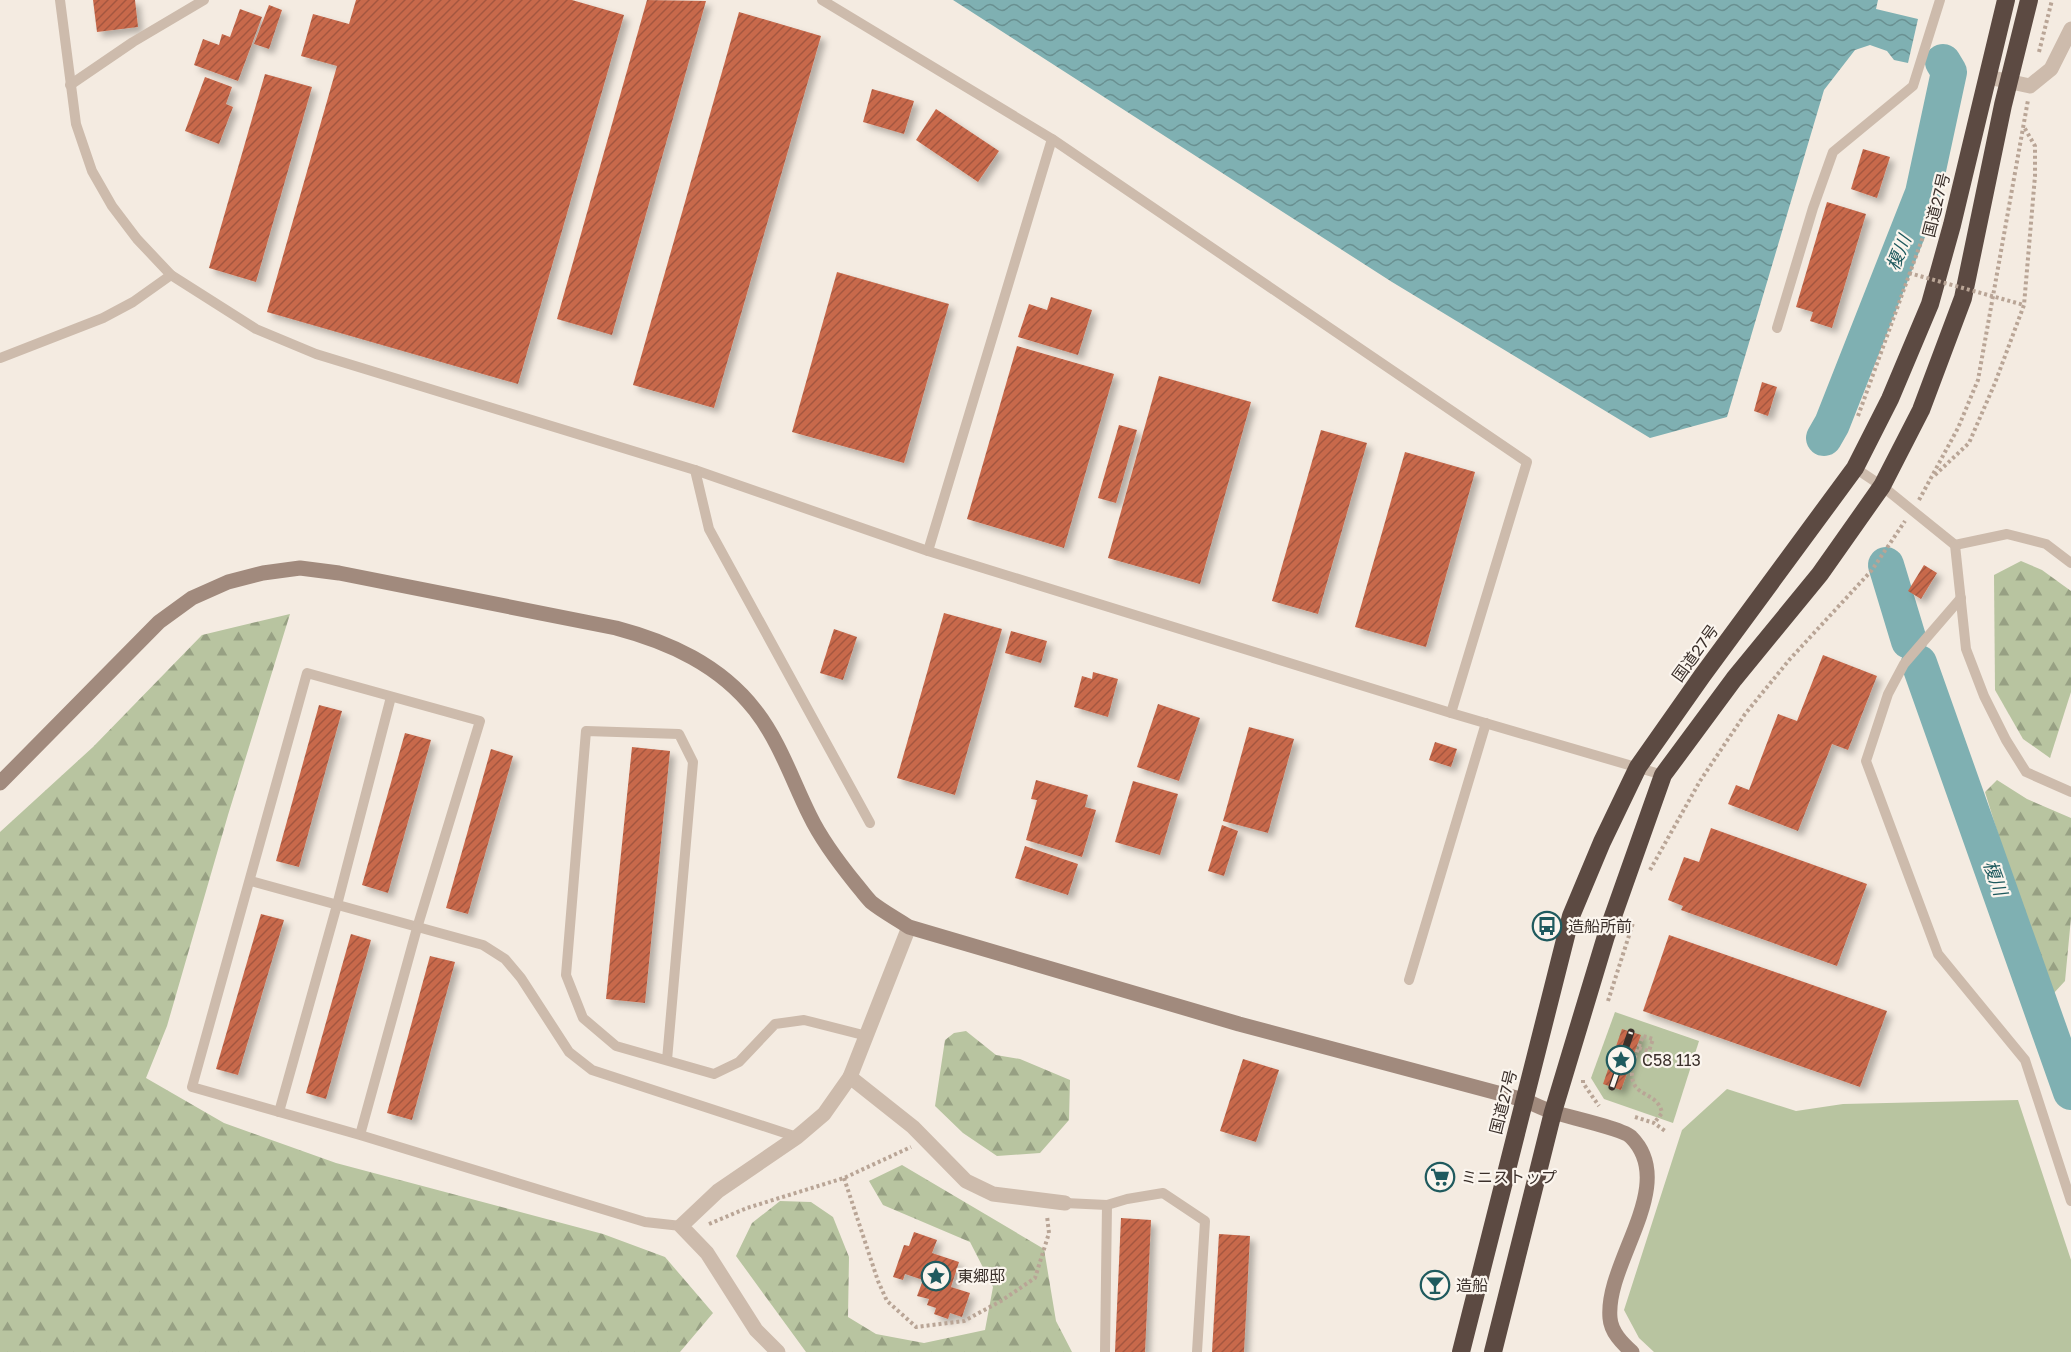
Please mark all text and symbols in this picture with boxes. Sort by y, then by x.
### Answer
street label: 国道27号 [1918,171,1954,239]
water label: 榎川 [1881,230,1916,273]
street label: 国道27号 [1668,621,1722,685]
water label: 榎川 [1979,857,2013,900]
bus stop icon: 造船所前 [1531,910,1563,942]
place label: 造船所前 [1568,916,1632,936]
place icon: C58 113 [1605,1044,1637,1076]
place label: C58 113 [1642,1050,1701,1070]
street label: 国道27号 [1485,1068,1521,1136]
supermarket icon: ミニストップ [1424,1161,1456,1193]
place label: ミニストップ [1461,1167,1557,1187]
place icon: 東郷邸 [920,1260,952,1292]
place label: 東郷邸 [957,1266,1005,1286]
bar icon: 造船 [1419,1269,1451,1301]
place label: 造船 [1456,1275,1488,1295]

